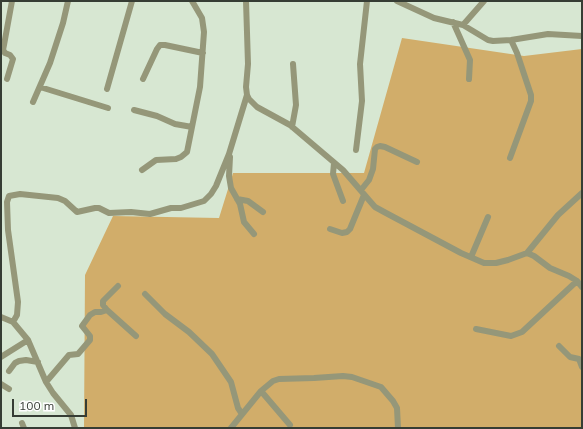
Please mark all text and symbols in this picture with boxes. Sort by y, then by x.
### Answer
scale bar [14,391,89,417]
text: 100 m [19,398,54,413]

